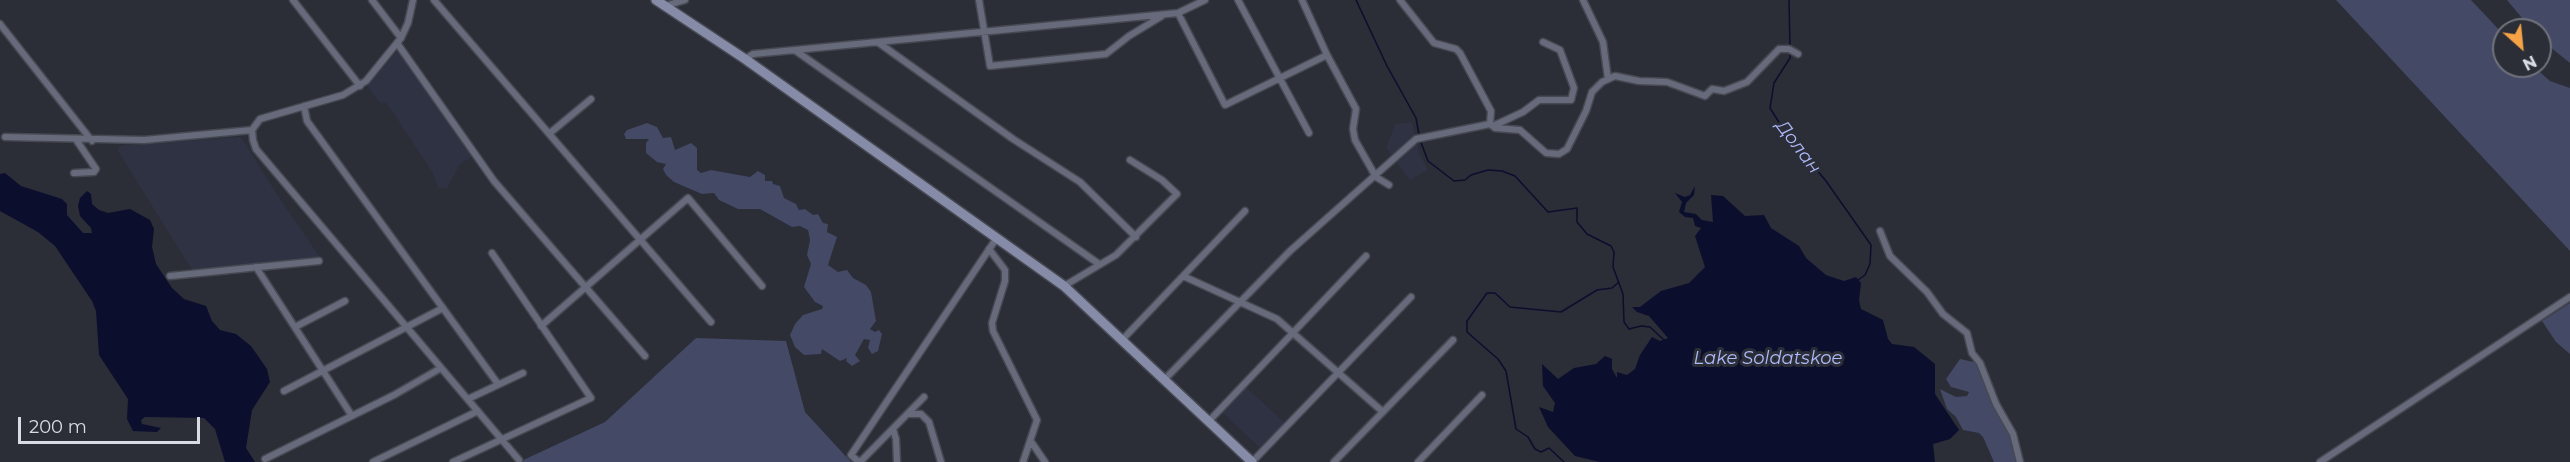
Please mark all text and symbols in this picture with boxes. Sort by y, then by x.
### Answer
north arrow [2492,18,2552,78]
text: N [2519,51,2540,74]
water label: Долан [1771,116,1825,178]
water label: Lake Soldatskoe [1694,348,1842,370]
scale bar [21,405,202,443]
text: 200 m [29,416,87,438]

